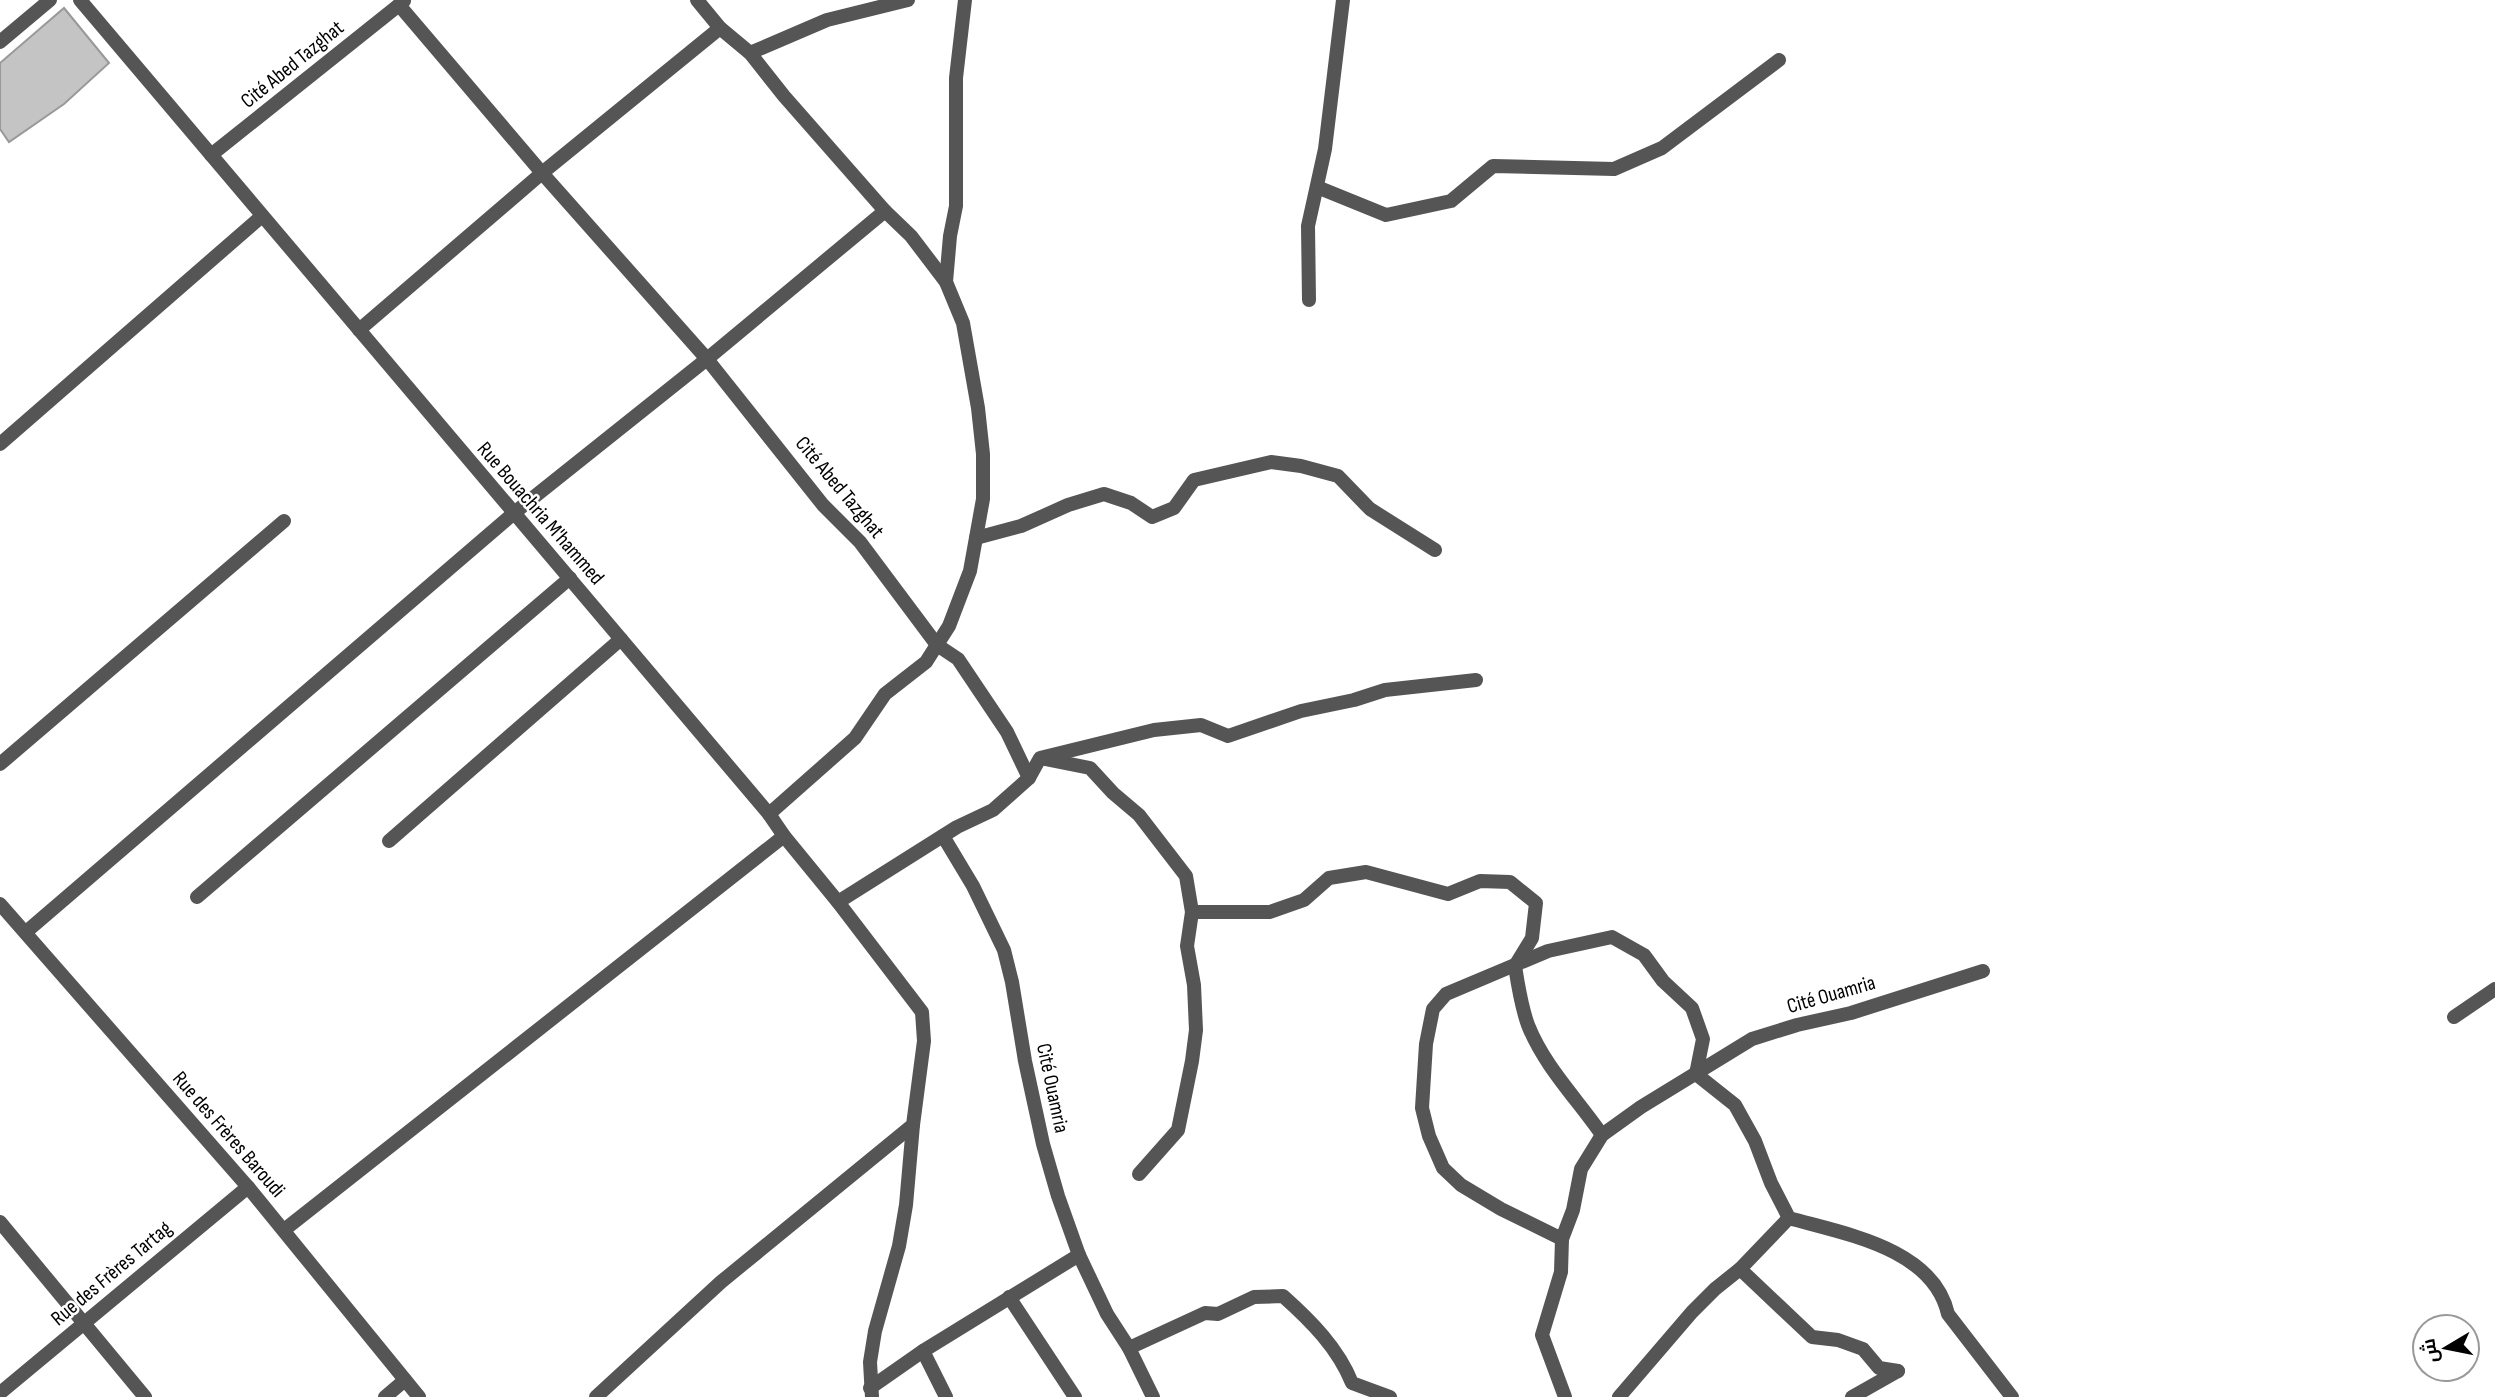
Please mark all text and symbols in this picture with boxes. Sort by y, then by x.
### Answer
street label: Cité Abed Tazghat [236,15,349,114]
street label: Cité Abed Tazghat [790,431,889,543]
street label: Rue Bouachria M'hammed [472,437,609,590]
street label: Cité Ouamria [1784,970,1878,1019]
street label: Cité Ouamria [1031,1041,1074,1135]
street label: Rue des Frères Baroudi [167,1066,290,1202]
street label: Rue des Frères Tartag [46,1216,177,1331]
north arrow [2411,1313,2481,1383]
text: ش [2417,1337,2444,1365]

